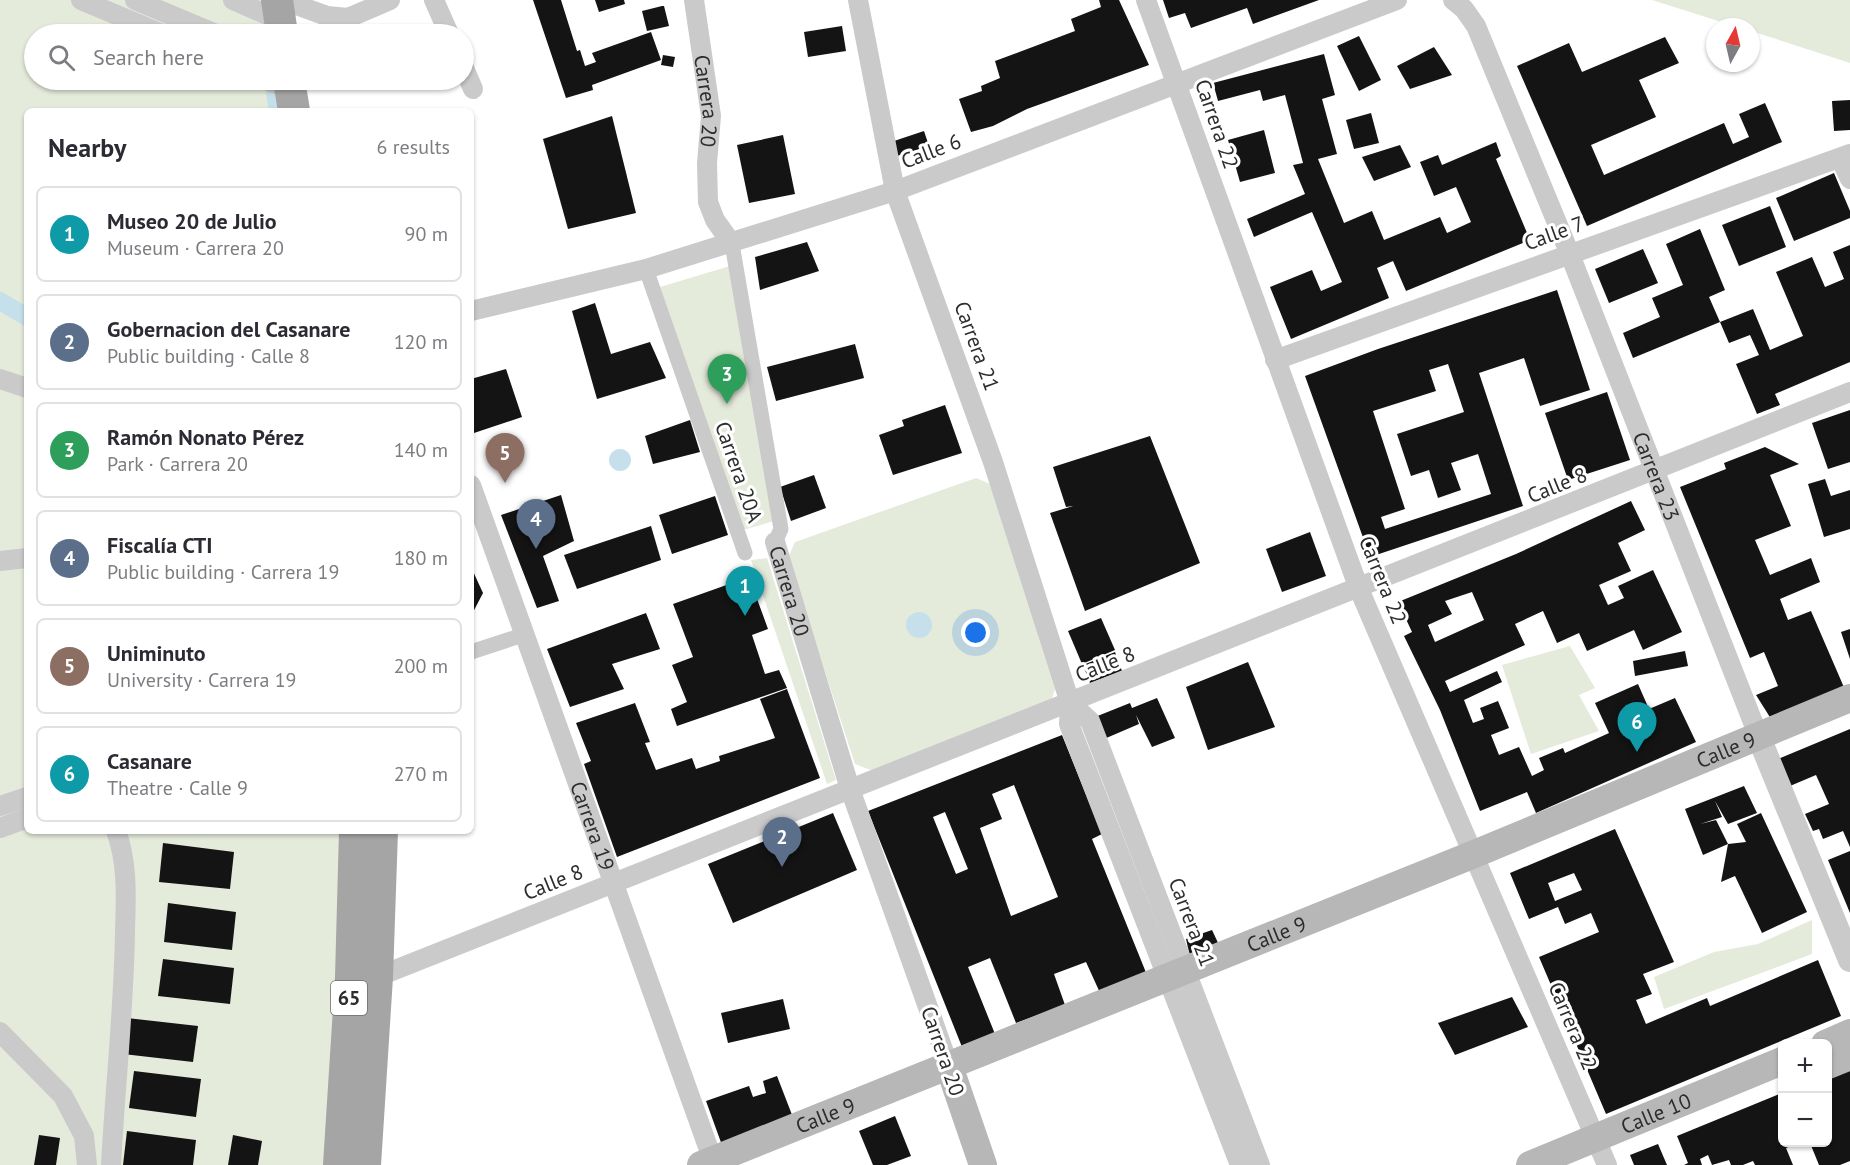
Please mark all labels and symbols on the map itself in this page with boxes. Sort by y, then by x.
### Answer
north arrow [1706,18,1760,72]
street label: Carrera 20 [689,53,725,148]
street label: Carrera 22 [1189,76,1245,172]
street label: Calle 6 [897,127,965,175]
street label: Calle 7 [1520,210,1588,256]
street label: Carrera 21 [948,298,1006,394]
pin: 3 [708,354,746,404]
street label: Carrera 20A [709,418,769,527]
street label: Carrera 23 [1627,428,1686,524]
pin: 5 [486,434,524,483]
street label: Calle 8 [1523,461,1591,509]
pin: 4 [516,500,556,549]
street label: Carrera 22 [1353,532,1413,628]
street label: Carrera 20 [763,542,816,639]
pin: 1 [726,566,764,616]
your location [961,618,990,647]
street label: Calle 8 [1071,640,1139,688]
pin: 6 [1618,702,1656,752]
street label: Calle 9 [1692,725,1760,774]
street label: Carrera 19 [565,777,621,874]
pin: 2 [762,818,802,867]
street label: Calle 8 [519,858,587,906]
street label: Carrera 21 [1163,874,1221,970]
street label: Calle 9 [1242,910,1310,958]
street label: Carrera 22 [1542,978,1604,1074]
road number: 65 [331,981,367,1015]
street label: Carrera 20 [915,1003,971,1099]
street label: Calle 10 [1617,1087,1695,1140]
street label: Calle 9 [791,1091,859,1139]

